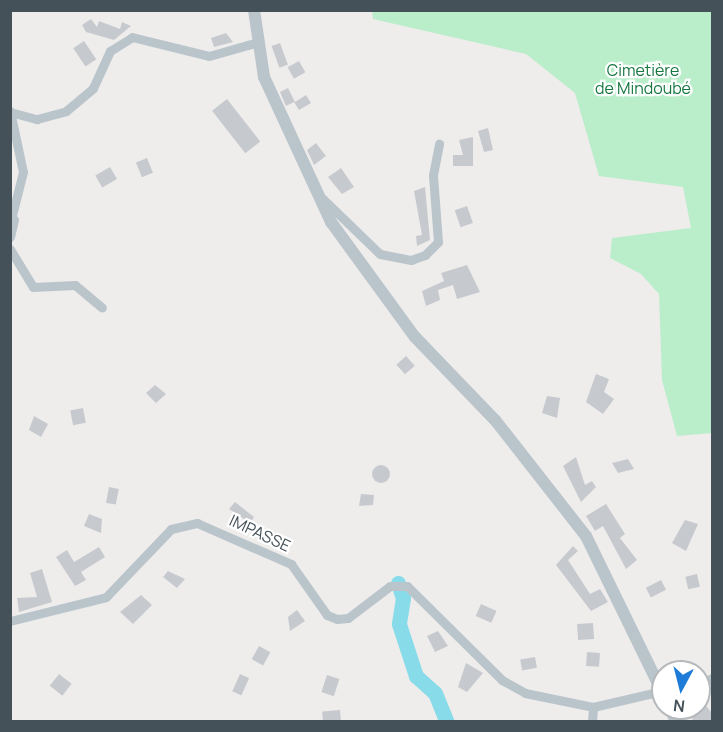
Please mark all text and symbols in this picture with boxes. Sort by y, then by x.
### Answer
park label: Cimetière de Mindoubé [595,60,691,98]
street label: IMPASSE [227,511,293,555]
north arrow [651,660,711,720]
text: N [672,694,686,717]

